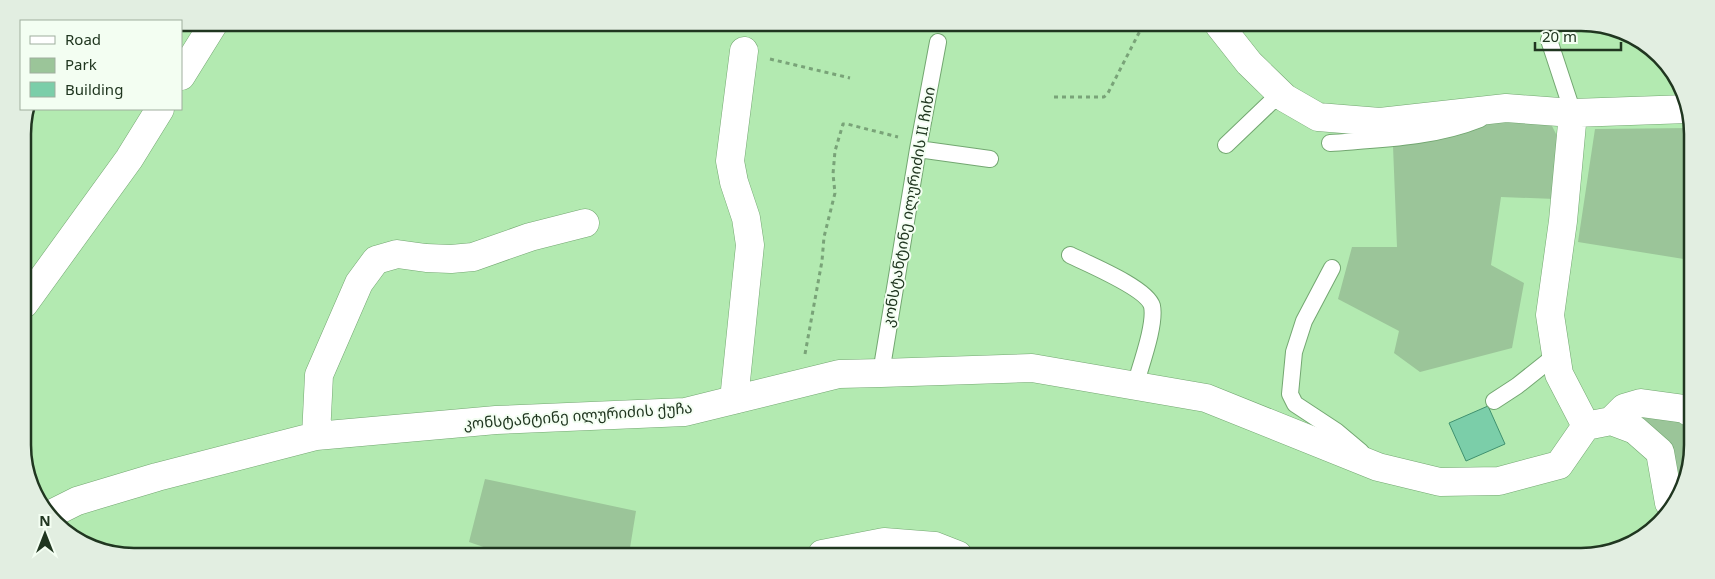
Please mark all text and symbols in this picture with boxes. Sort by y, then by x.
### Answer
legend [20,20,182,110]
scale bar [1535,20,1621,52]
text: 20 m [1542,26,1577,46]
text: Road [65,29,101,49]
text: Park [65,54,97,74]
text: Building [65,79,123,99]
street label: კონსტანტინე ილურიძის II ჩიხი [877,85,939,329]
street label: კონსტანტინე ილურიძის ქუჩა [463,397,693,433]
north arrow [20,509,70,559]
text: N [39,511,51,530]

